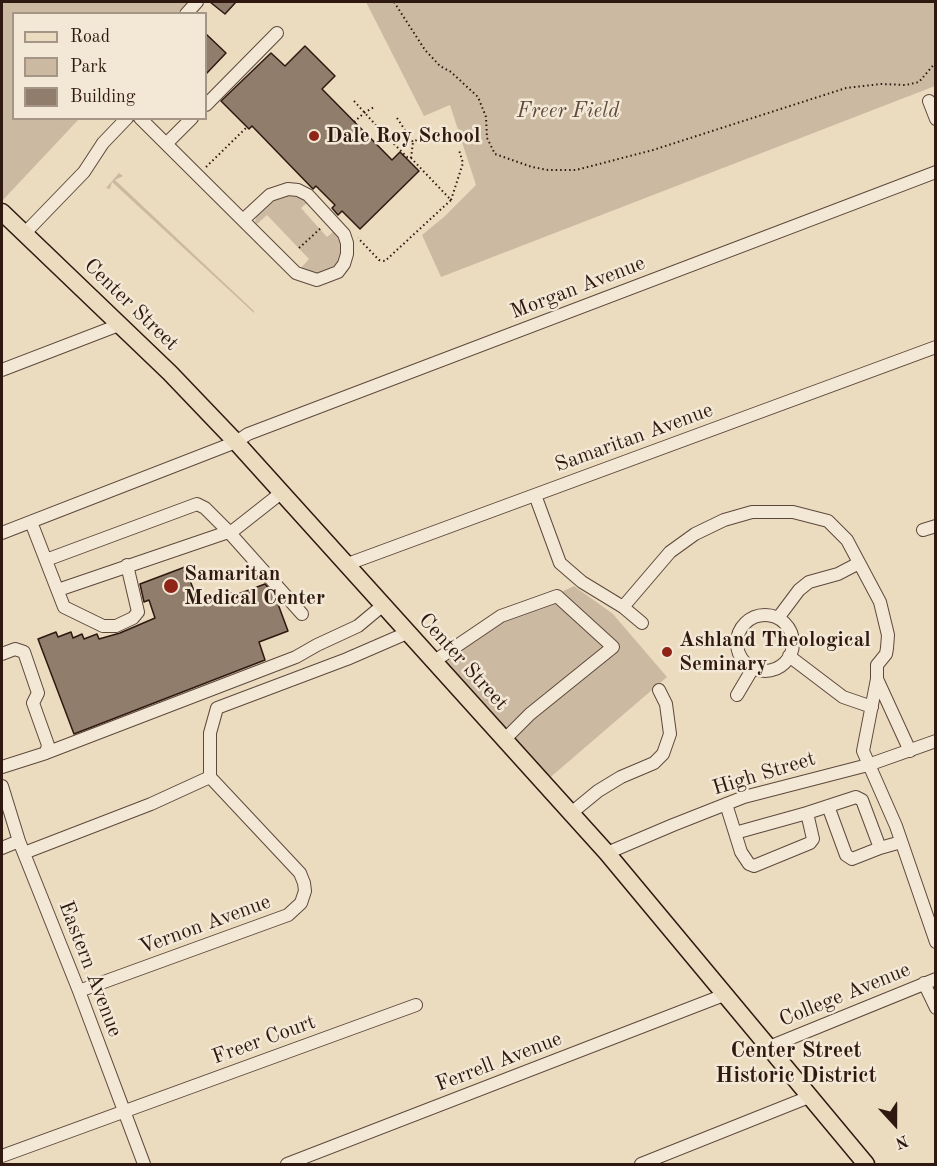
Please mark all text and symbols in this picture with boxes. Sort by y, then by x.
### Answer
legend [12,12,207,120]
text: Road [70,28,110,46]
text: Park [70,58,107,76]
text: Building [70,88,135,106]
park label: Freer Field [517,98,619,124]
place label: Dale Roy School [326,123,480,149]
marker: Dale Roy School [307,129,321,143]
street label: Morgan Avenue [507,251,649,325]
street label: Center Street [78,253,184,357]
street label: Samaritan Avenue [552,398,716,478]
place label: Samaritan Medical Center [184,561,325,611]
marker: Samaritan Medical Center [162,577,180,595]
street label: Center Street [413,608,513,716]
place label: Ashland Theological Seminary [679,627,871,677]
marker: Ashland Theological Seminary [660,645,674,659]
street label: High Street [709,746,819,802]
street label: Vernon Avenue [136,890,274,960]
street label: Eastern Avenue [53,897,127,1041]
street label: College Avenue [776,957,914,1033]
street label: Freer Court [209,1010,319,1070]
street label: Ferrell Avenue [432,1026,566,1098]
district label: Center Street Historic District [715,1038,877,1090]
north arrow [865,1094,925,1154]
text: N [893,1131,910,1150]

